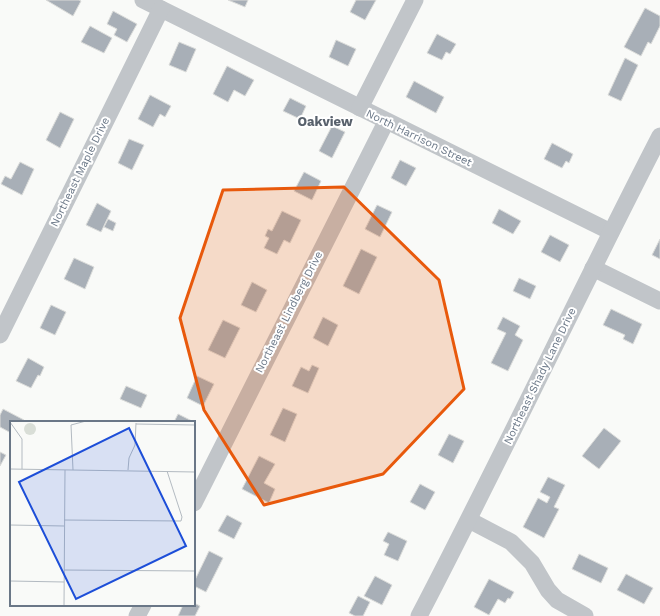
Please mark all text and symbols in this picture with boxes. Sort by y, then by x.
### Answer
street label: North Harrison Street [364,107,474,169]
district label: Oakview [297,114,353,129]
street label: Northeast Maple Drive [48,115,112,229]
street label: Northeast Lindberg Drive [253,249,325,375]
street label: Northeast Shady Lane Drive [501,306,579,446]
inset map [10,421,195,606]

